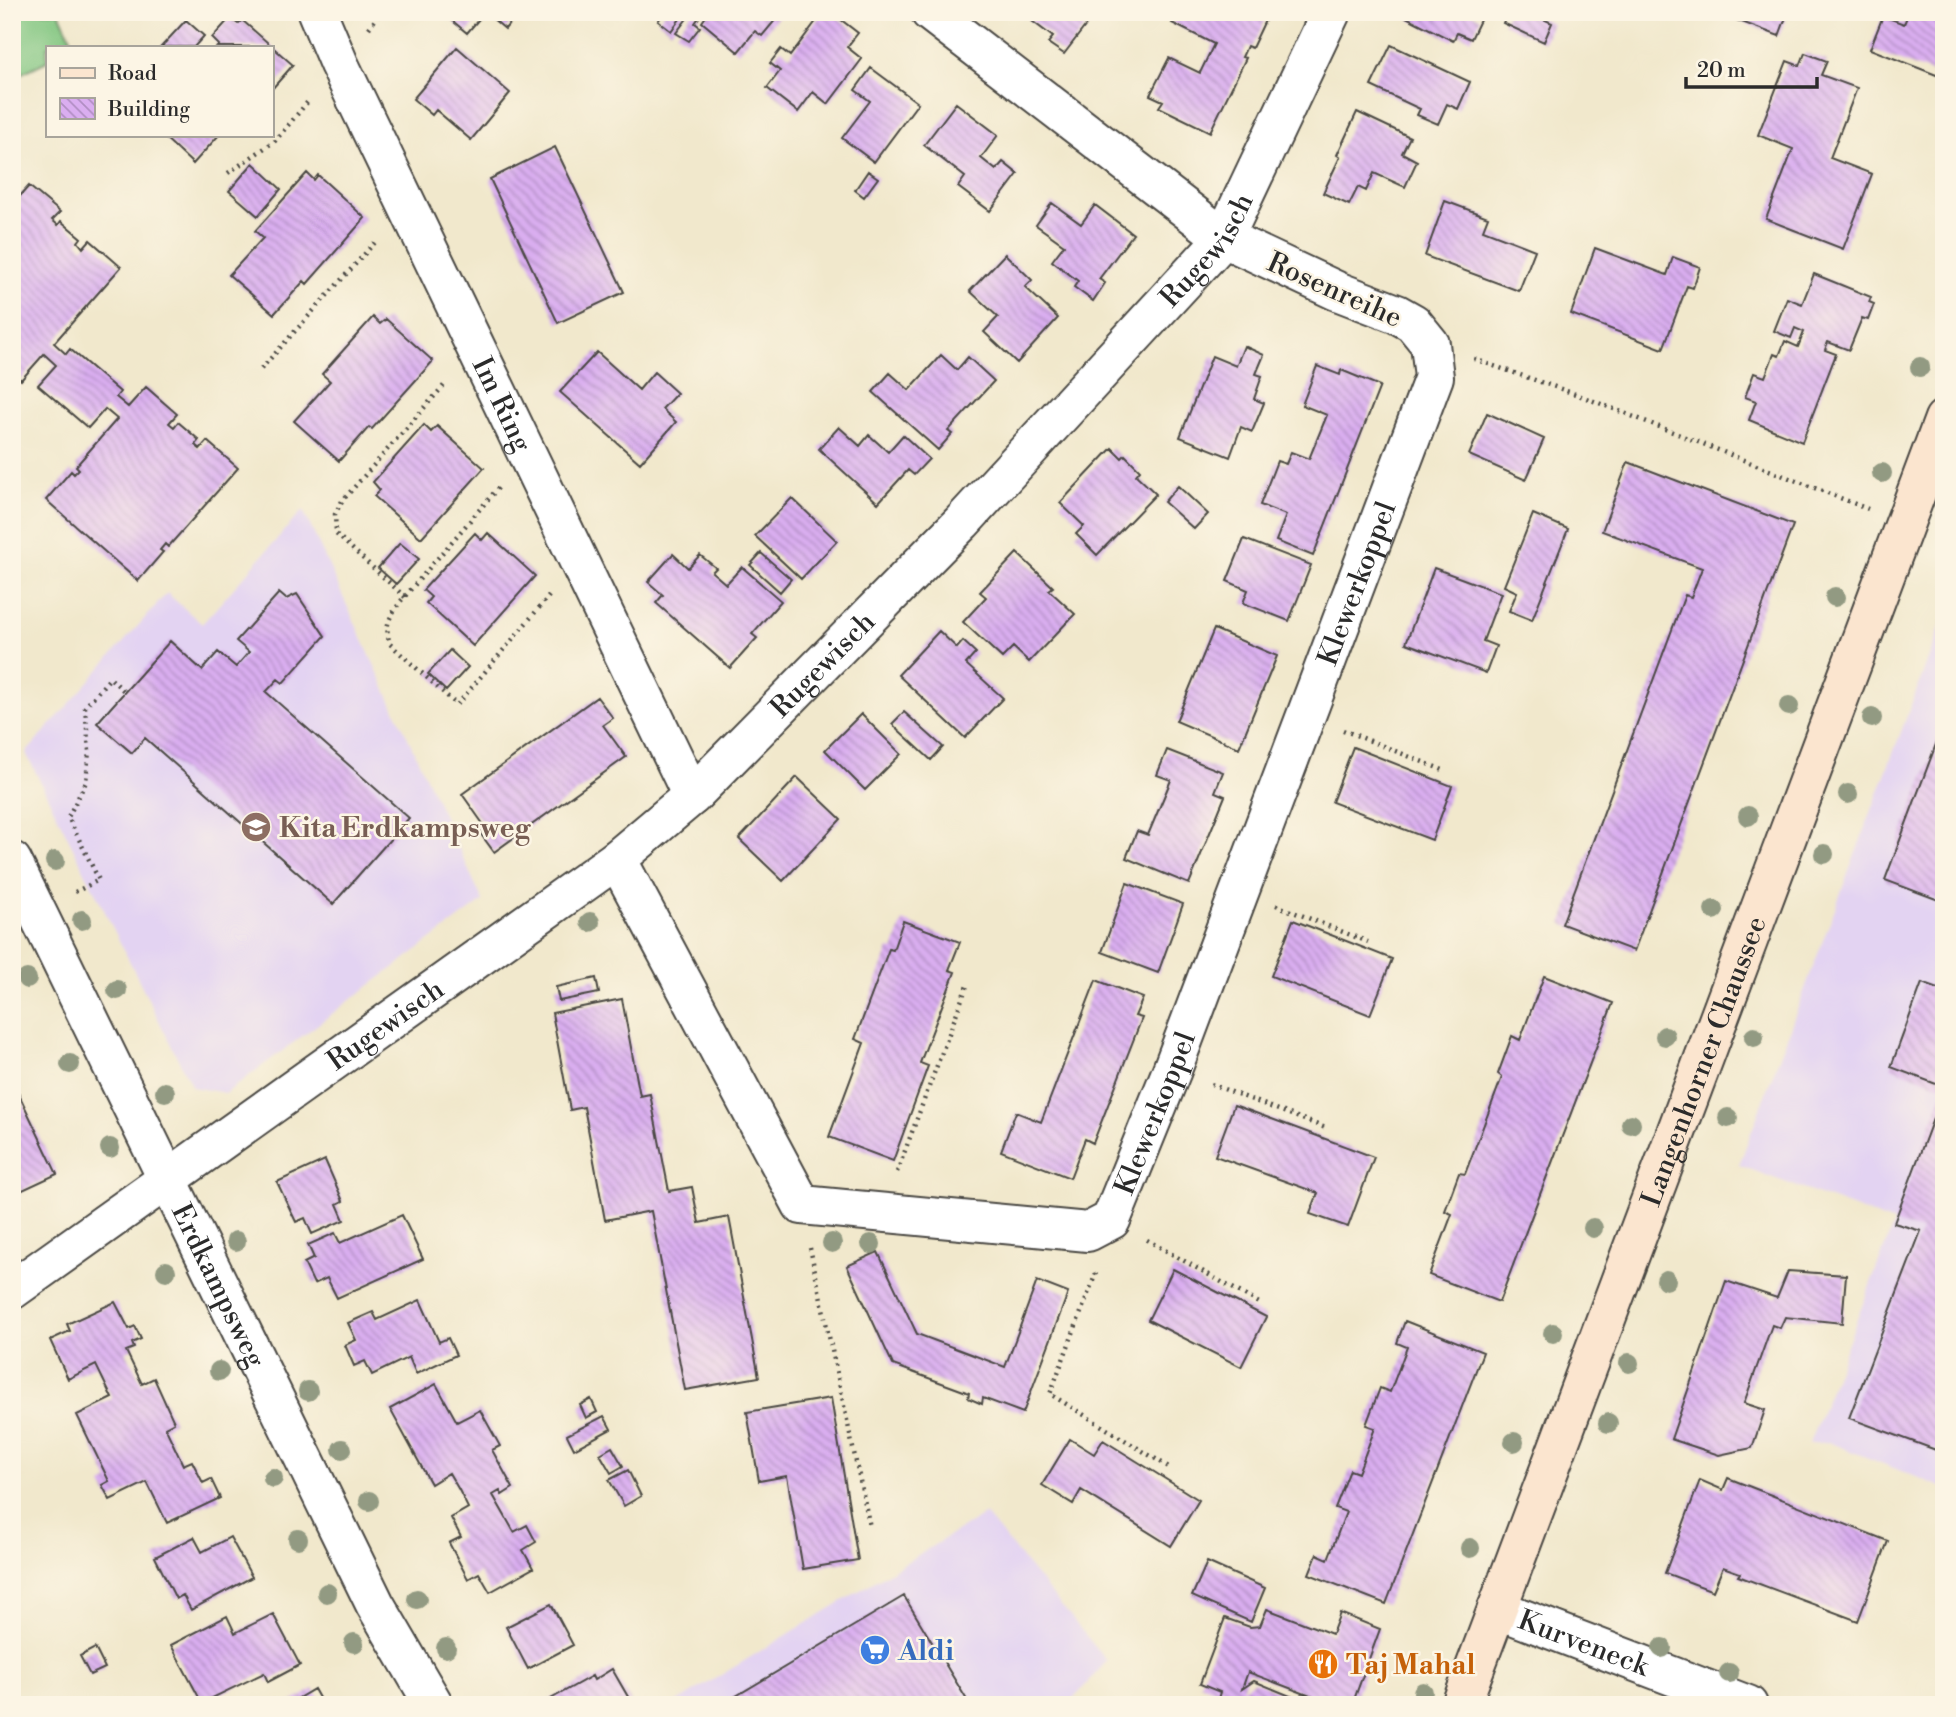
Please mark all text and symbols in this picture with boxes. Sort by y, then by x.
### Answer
legend [46,46,273,136]
scale bar [1686,46,1818,90]
text: 20 m [1697,58,1746,84]
text: Road [108,61,157,87]
text: Building [107,97,190,123]
street label: Rugewisch [1153,188,1262,315]
street label: Rosenreihe [1261,245,1407,336]
street label: Im Ring [464,352,539,458]
street label: Klewerkoppel [1311,497,1404,671]
street label: Rugewisch [763,605,883,725]
school or university icon: Kita Erdkampsweg [239,810,273,844]
place label: Kita Erdkampsweg [279,811,532,846]
street label: Langenhorner Chaussee [1634,912,1775,1211]
street label: Rugewisch [321,972,451,1079]
street label: Klewerkoppel [1107,1027,1204,1200]
street label: Erdkampsweg [163,1198,273,1374]
street label: Kurveneck [1513,1603,1655,1685]
supermarket icon: Aldi [858,1633,892,1667]
place label: Aldi [897,1634,954,1669]
restaurant icon: Taj Mahal [1306,1647,1340,1681]
place label: Taj Mahal [1346,1648,1476,1683]

